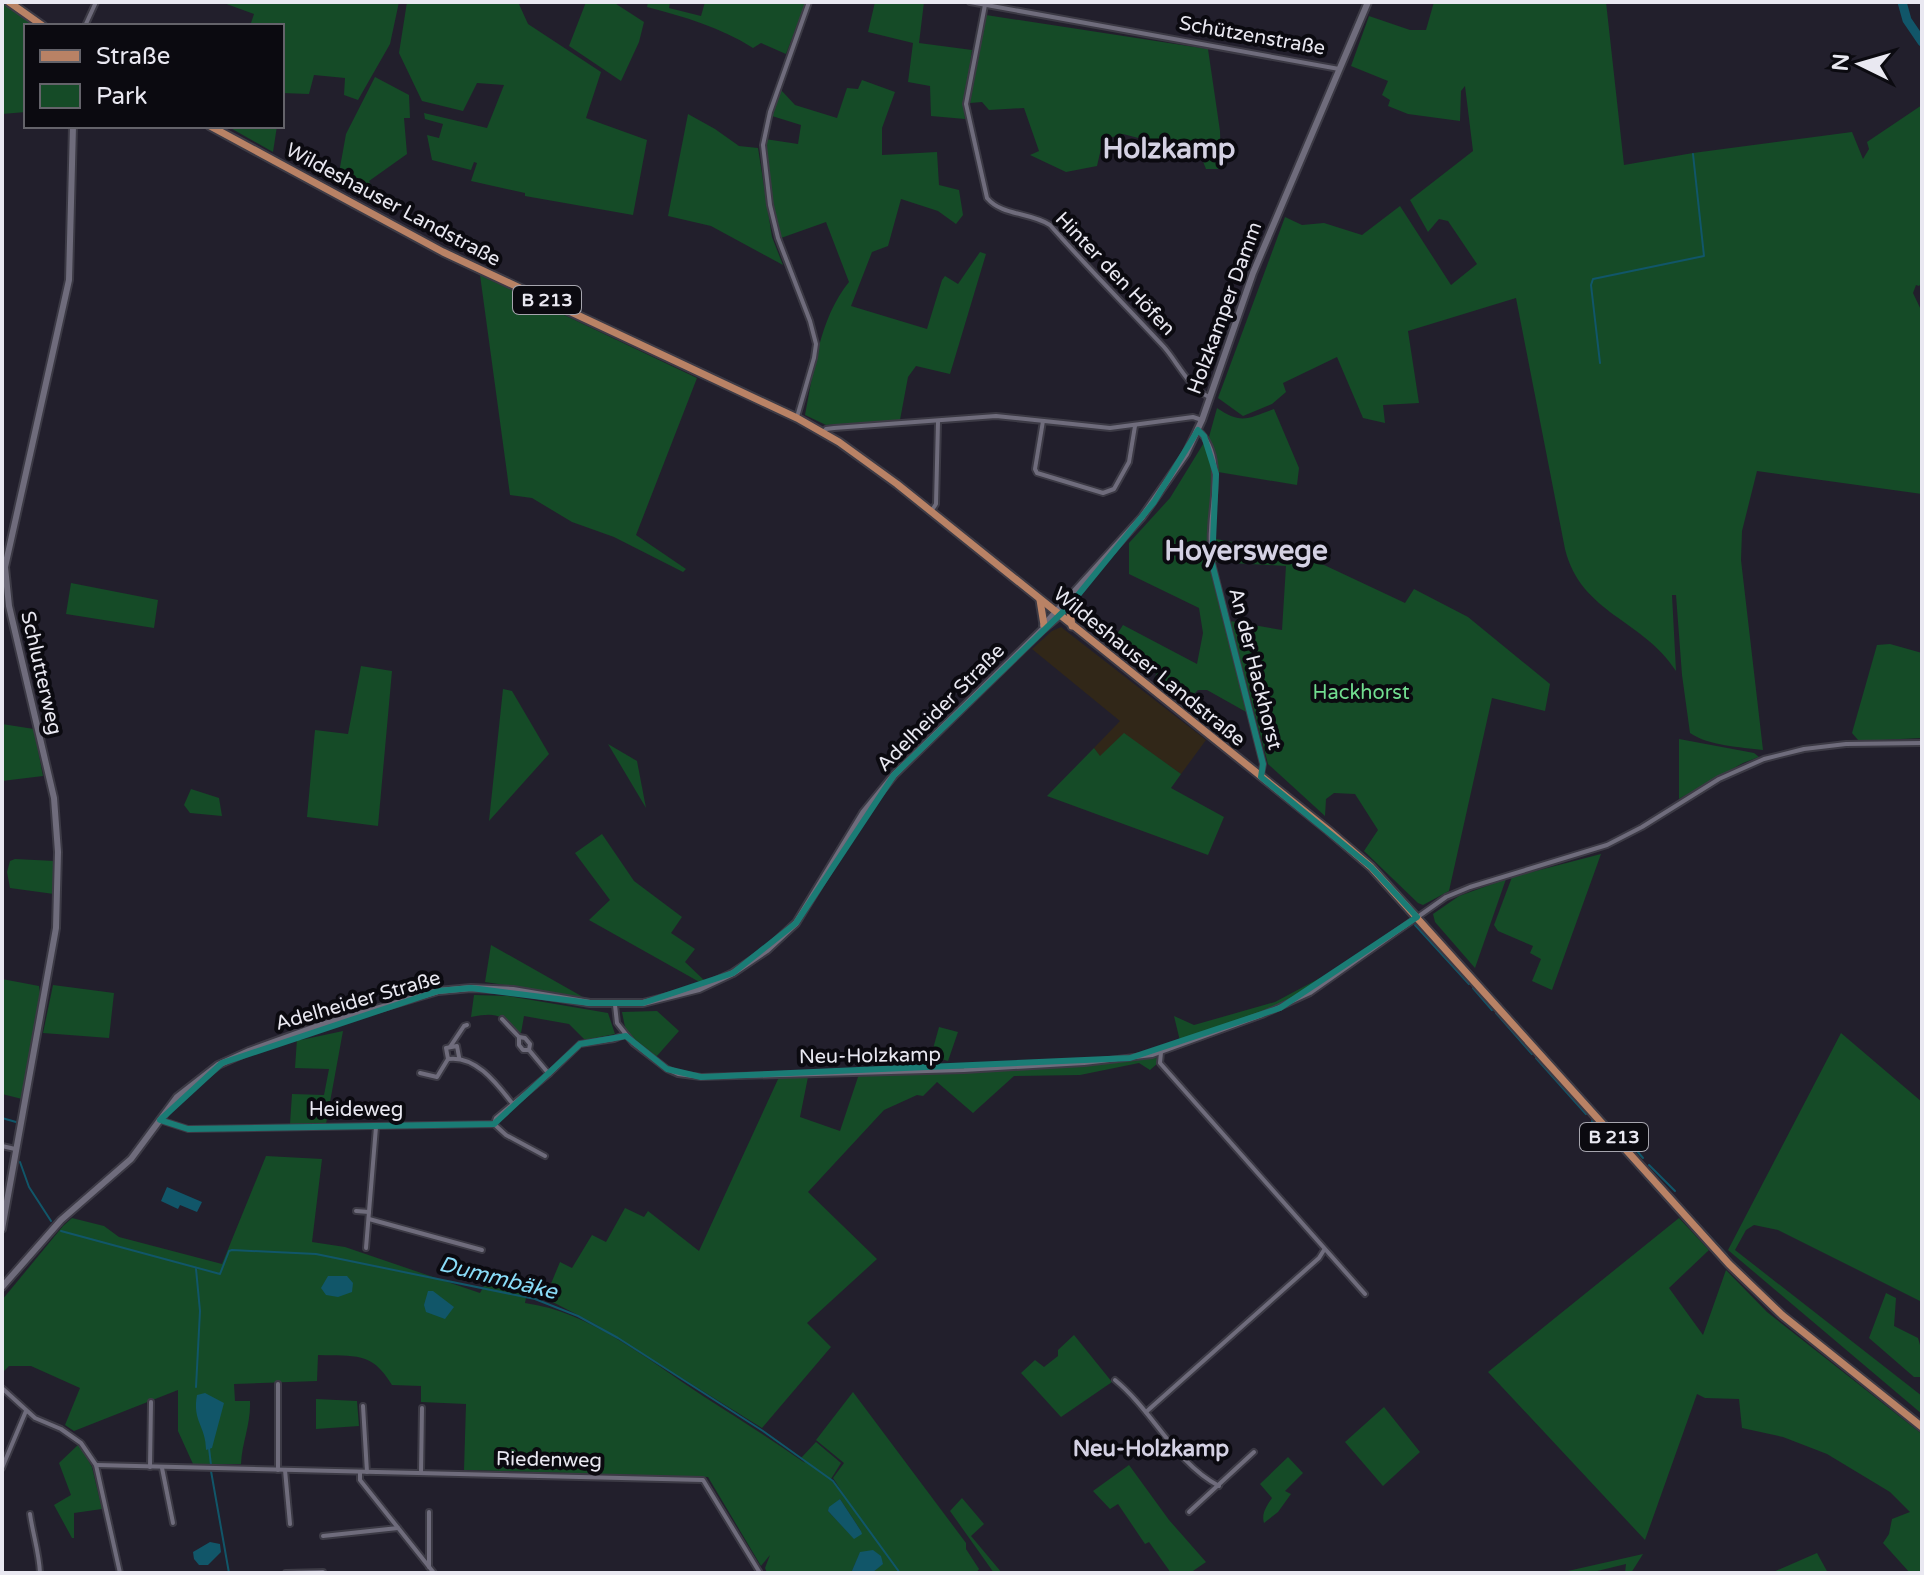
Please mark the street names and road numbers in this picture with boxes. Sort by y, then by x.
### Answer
street label: Schützenstraße [1177,11,1327,61]
street label: Wildeshauser Landstraße [281,138,505,272]
street label: Hinter den Höfen [1050,207,1180,341]
street label: Holzkamper Damm [1183,218,1267,398]
road number: B 213 [513,286,581,314]
street label: Wildeshauser Landstraße [1048,582,1250,752]
street label: An der Hackhorst [1223,586,1287,753]
street label: Schlutterweg [15,609,67,737]
street label: Adelheider Straße [872,639,1010,777]
street label: Adelheider Straße [273,966,443,1036]
street label: Neu-Holzkamp [799,1043,941,1069]
street label: Heideweg [309,1098,403,1122]
road number: B 213 [1580,1123,1648,1151]
street label: Riedenweg [496,1447,602,1473]

